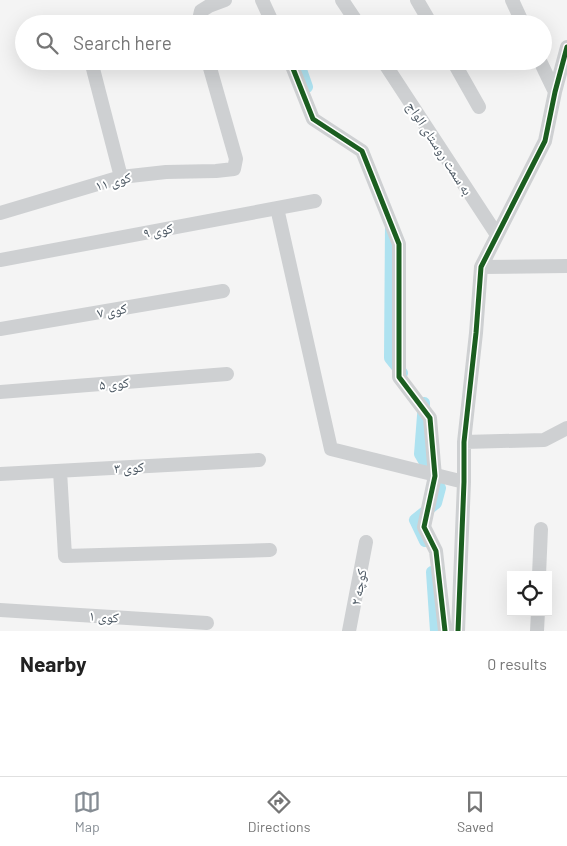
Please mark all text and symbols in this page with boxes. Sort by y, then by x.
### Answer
search box [15,15,552,70]
icon: search [33,29,61,57]
text: Search here [73,31,172,54]
street label: به سمت روستای الواج [402,98,477,199]
street label: کوی ۱۱ [93,168,133,195]
street label: کوی ۹ [142,219,175,242]
street label: کوی ۷ [96,299,129,322]
street label: کوی ۵ [98,373,130,394]
street label: کوی ۳ [114,458,145,477]
street label: کوچه ۲ [346,567,371,607]
map controls [507,571,552,616]
button: locate [507,571,552,616]
street label: کوی ۱ [88,606,120,627]
text: Nearby [20,651,86,676]
text: 0 results [487,654,547,673]
tab: Map [73,788,101,835]
tab: Directions [248,788,310,835]
tab: Saved [457,788,494,835]

